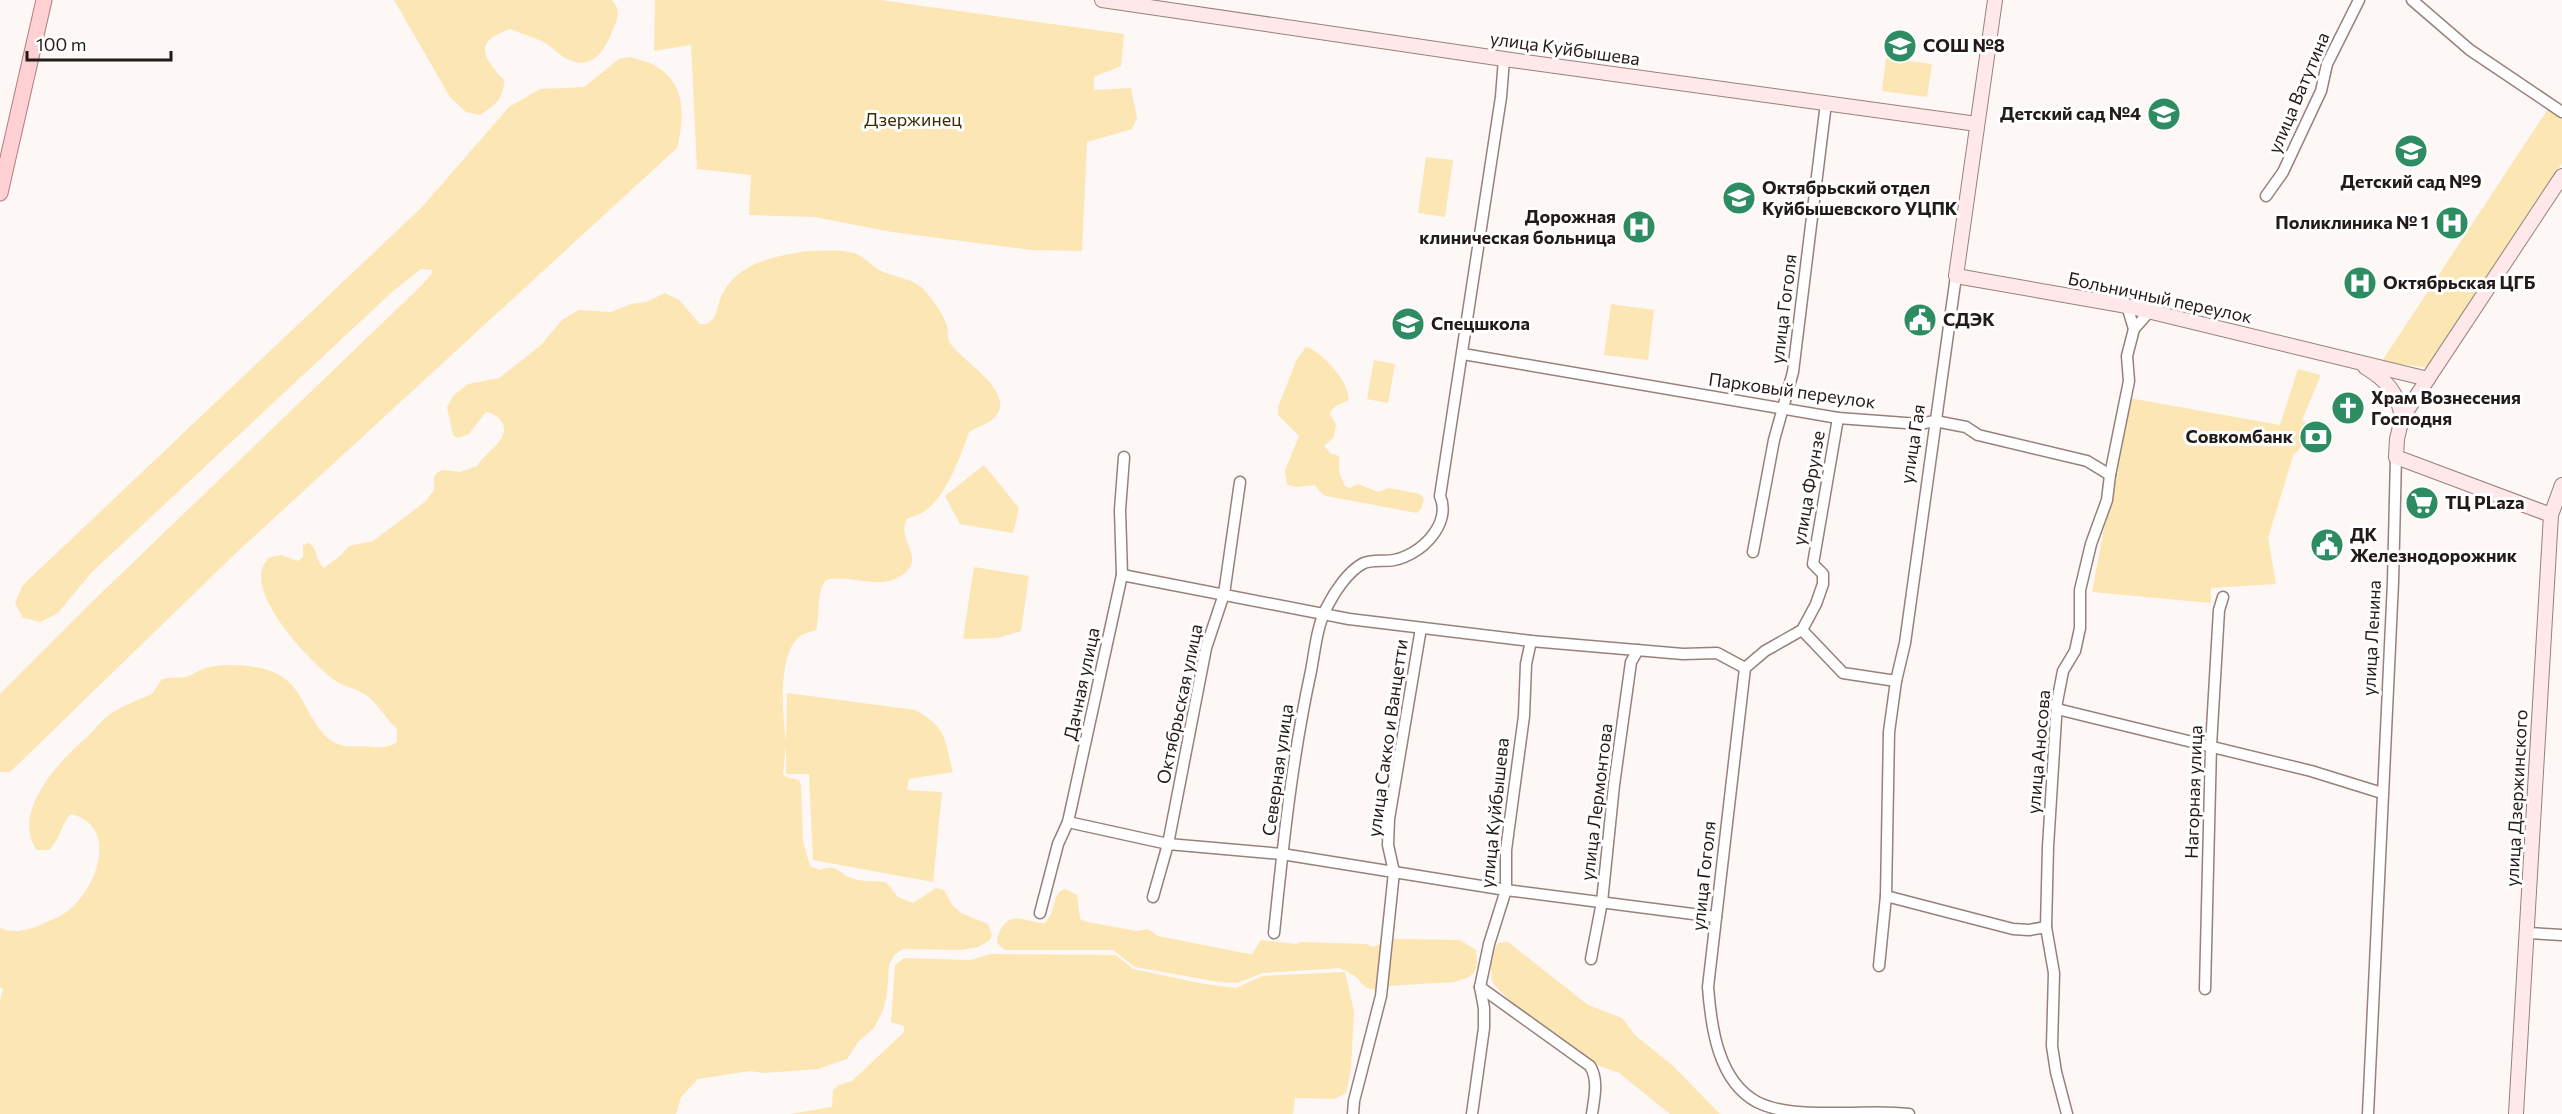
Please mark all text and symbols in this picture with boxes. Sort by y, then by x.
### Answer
scale bar [27,24,171,62]
street label: улица Куйбышева [1489,27,1641,69]
school or university icon: СОШ №8 [1882,28,1918,64]
street label: улица Ватутина [2263,29,2334,157]
text: 100 m [36,33,86,55]
place label: СОШ №8 [1923,34,2005,56]
school or university icon: Детский сад №4 [2146,96,2182,132]
place label: Детский сад №4 [2000,102,2141,124]
park label: Дзержинец [864,108,962,130]
school or university icon: Детский сад №9 [2393,133,2429,169]
place label: Детский сад №9 [2340,170,2482,192]
place label: Октябрьский отдел Куйбышевского УЦПК [1762,176,1958,219]
school or university icon: Октябрьский отдел Куйбышевского УЦПК [1721,180,1757,216]
place label: Дорожная клиническая больница [1419,205,1616,248]
hospital icon: Поликлиника № 1 [2434,205,2470,241]
hospital icon: Дорожная клиническая больница [1621,209,1657,245]
place label: Поликлиника № 1 [2275,211,2429,233]
street label: улица Гоголя [1765,253,1801,365]
hospital icon: Октябрьская ЦГБ [2342,265,2378,301]
street label: Больничный переулок [2066,267,2255,327]
place label: Октябрьская ЦГБ [2383,271,2536,293]
public building icon: СДЭК [1902,302,1938,338]
school or university icon: Спецшкола [1390,306,1426,342]
place label: СДЭК [1943,308,1995,330]
place label: Спецшкола [1431,312,1530,334]
street label: Парковый переулок [1707,367,1878,413]
place label: Храм Вознесения Господня [2371,386,2521,429]
church icon: Храм Вознесения Господня [2330,390,2366,426]
street label: улица Гая [1895,403,1929,485]
bank icon: Совкомбанк [2298,419,2334,455]
place label: Совкомбанк [2185,425,2294,447]
street label: улица Фрунзе [1787,429,1829,547]
supermarket icon: ТЦ PLaza [2404,485,2440,521]
place label: ТЦ PLaza [2445,491,2524,513]
place label: ДК Железнодорожник [2350,523,2518,566]
public building icon: ДК Железнодорожник [2309,527,2345,563]
street label: улица Ленина [2357,580,2385,696]
street label: Октябрьская улица [1151,622,1207,786]
street label: Дачная улица [1058,625,1104,742]
street label: улица Сакко и Ванцетти [1362,637,1412,838]
street label: улица Аносова [2022,689,2054,815]
street label: Северная улица [1257,702,1297,837]
street label: улица Дзержинского [2500,709,2532,887]
street label: улица Лермонтова [1575,722,1617,882]
street label: Нагорная улица [2180,725,2206,859]
street label: улица Куйбышева [1475,737,1513,889]
street label: улица Гоголя [1686,820,1720,932]

